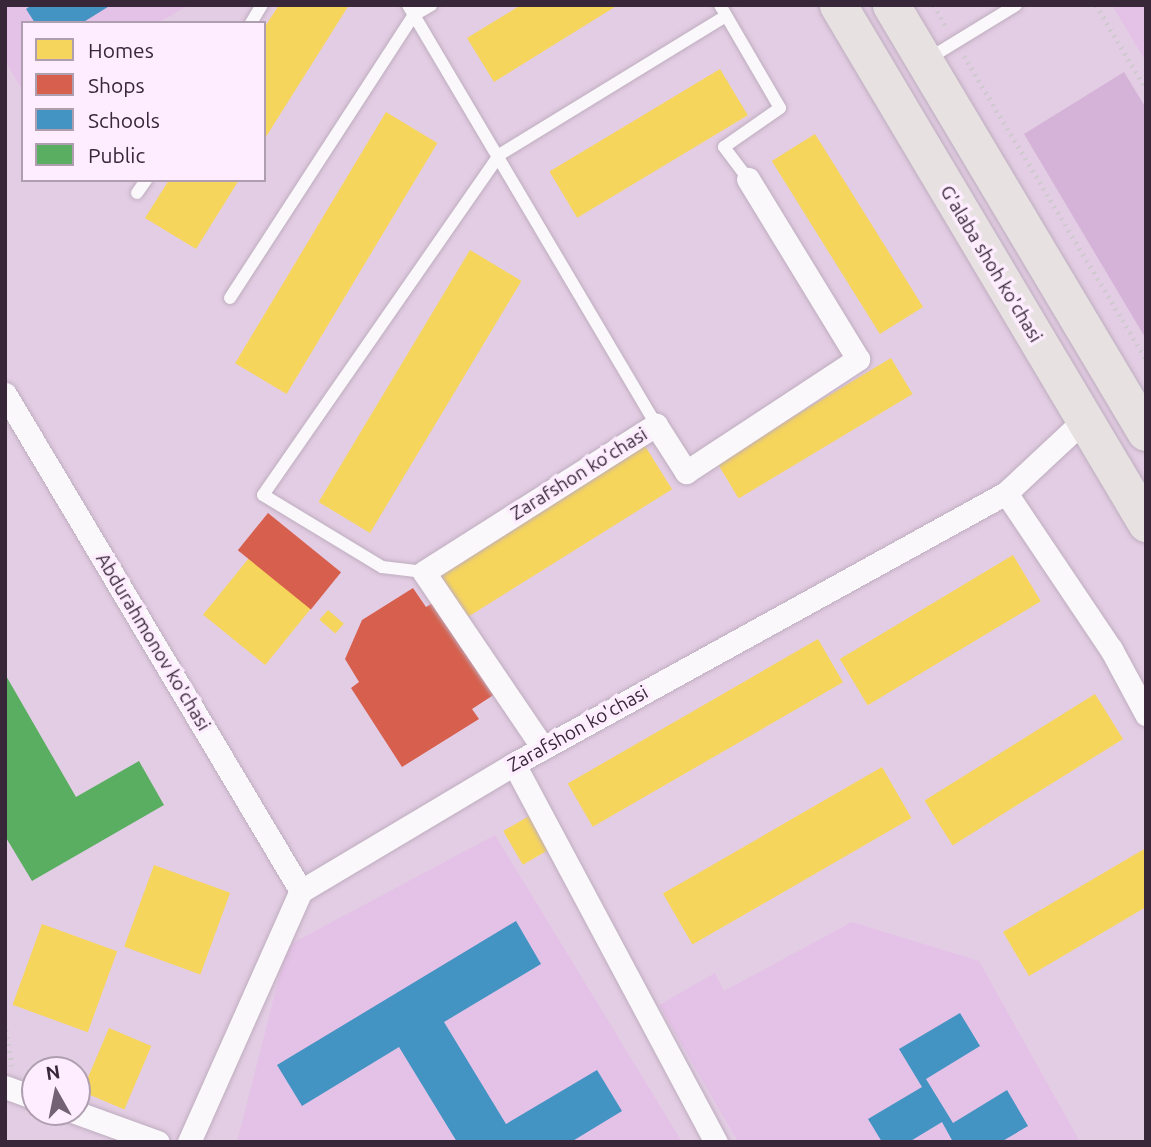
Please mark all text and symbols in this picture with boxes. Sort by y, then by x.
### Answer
legend [21,21,266,182]
text: Homes [88,38,154,62]
text: Shops [88,73,145,97]
text: Schools [88,108,160,132]
text: Public [88,143,145,167]
street label: G'alaba shoh ko'chasi [935,181,1047,347]
street label: Zarafshon ko‘chasi [506,423,652,525]
street label: Abdurahmonov ko'chasi [91,549,215,735]
street label: Zarafshon ko'chasi [504,681,652,777]
north arrow [21,1056,91,1126]
text: N [44,1060,62,1084]

